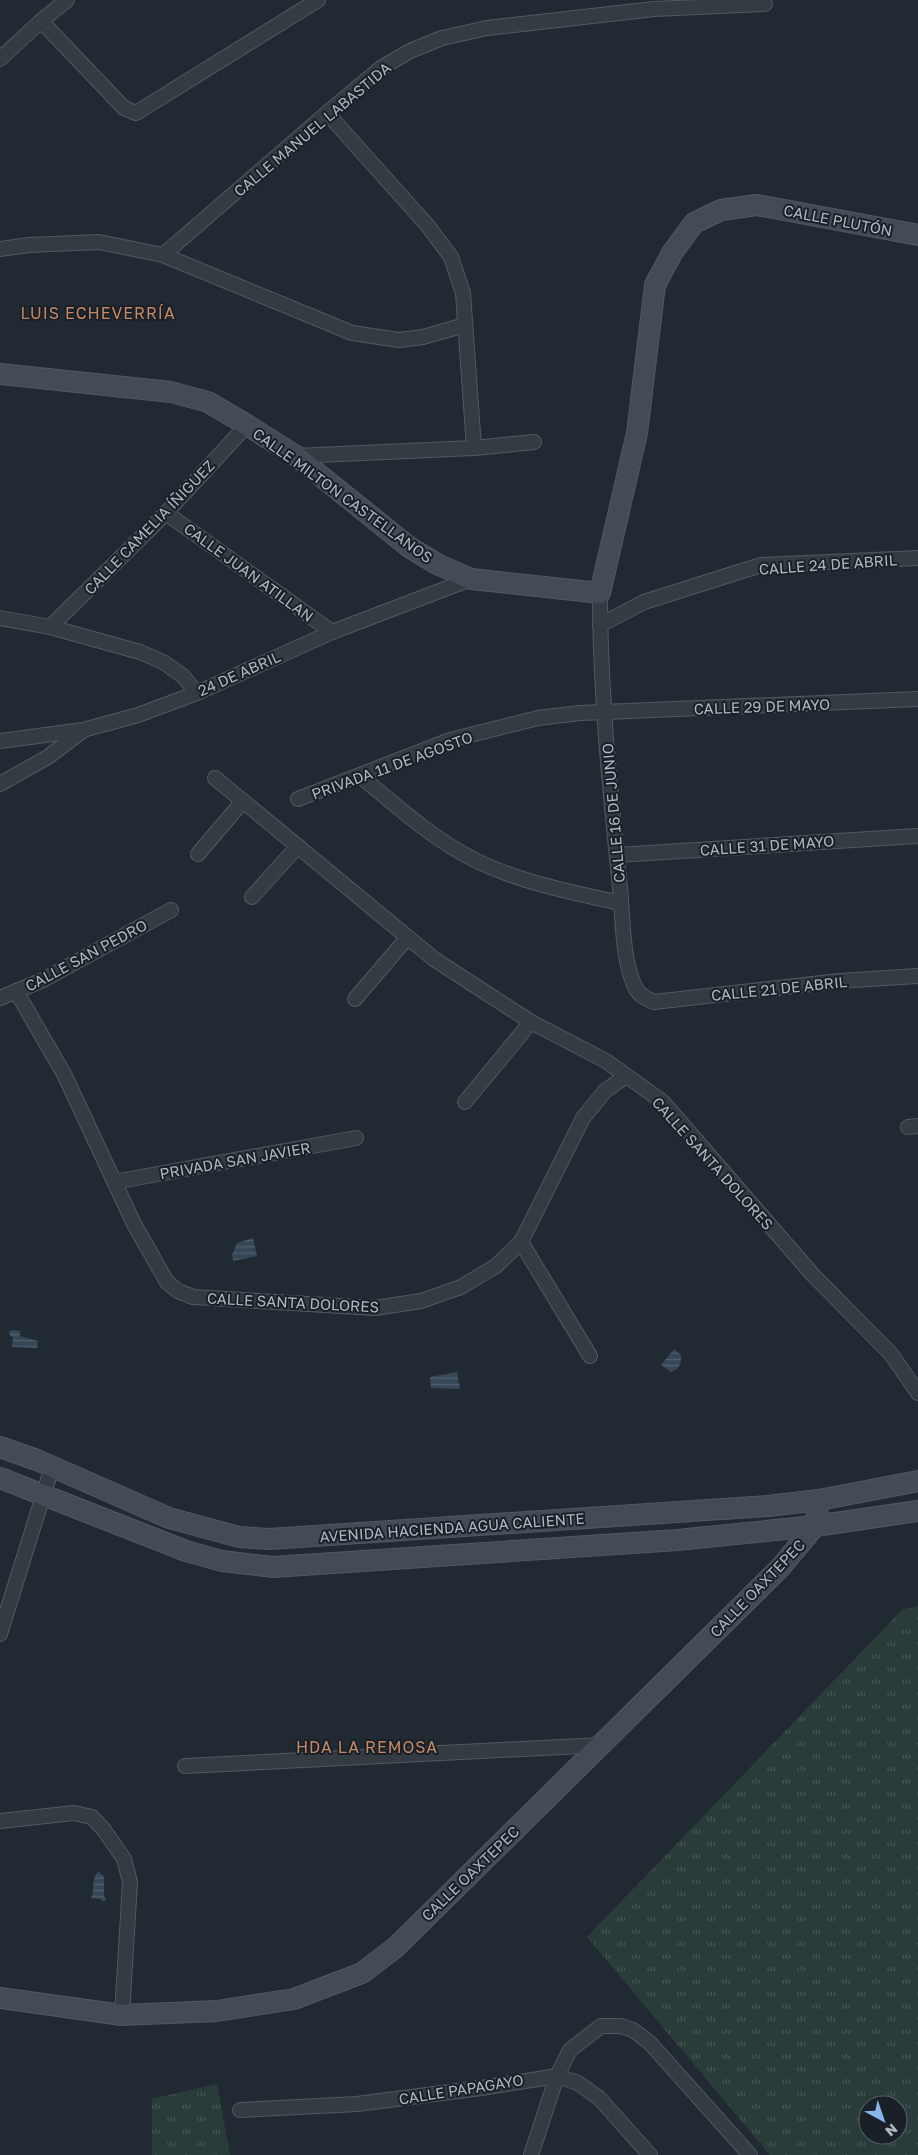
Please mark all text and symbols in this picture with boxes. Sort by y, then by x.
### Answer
street label: CALLE MANUEL LABASTIDA [230,58,394,200]
street label: CALLE PLUTÓN [782,201,894,239]
district label: LUIS ECHEVERRÍA [20,303,176,323]
street label: CALLE MILTON CASTELLANOS [250,424,436,566]
street label: CALLE CAMELIA ÍÑIGUEZ [80,456,218,598]
street label: CALLE JUAN ATILLAN [181,519,317,625]
street label: CALLE 24 DE ABRIL [758,550,898,578]
street label: 24 DE ABRIL [195,647,284,699]
street label: CALLE 29 DE MAYO [693,695,831,717]
street label: PRIVADA 11 DE AGOSTO [309,727,475,803]
street label: CALLE 16 DE JUNIO [598,743,628,883]
street label: CALLE 31 DE MAYO [699,831,835,859]
street label: CALLE SAN PEDRO [22,915,150,995]
street label: CALLE 21 DE ABRIL [710,972,848,1004]
street label: CALLE SANTA DOLORES [649,1093,777,1233]
street label: PRIVADA SAN JAVIER [158,1138,312,1182]
street label: CALLE SANTA DOLORES [206,1289,380,1315]
street label: AVENIDA HACIENDA AGUA CALIENTE [319,1509,585,1545]
street label: CALLE OAXTEPEC [706,1536,808,1640]
district label: HDA LA REMOSA [296,1737,438,1757]
street label: CALLE OAXTEPEC [418,1822,522,1924]
street label: CALLE PAPAGAYO [397,2070,525,2108]
north arrow [858,2095,908,2145]
text: N [882,2120,901,2140]

